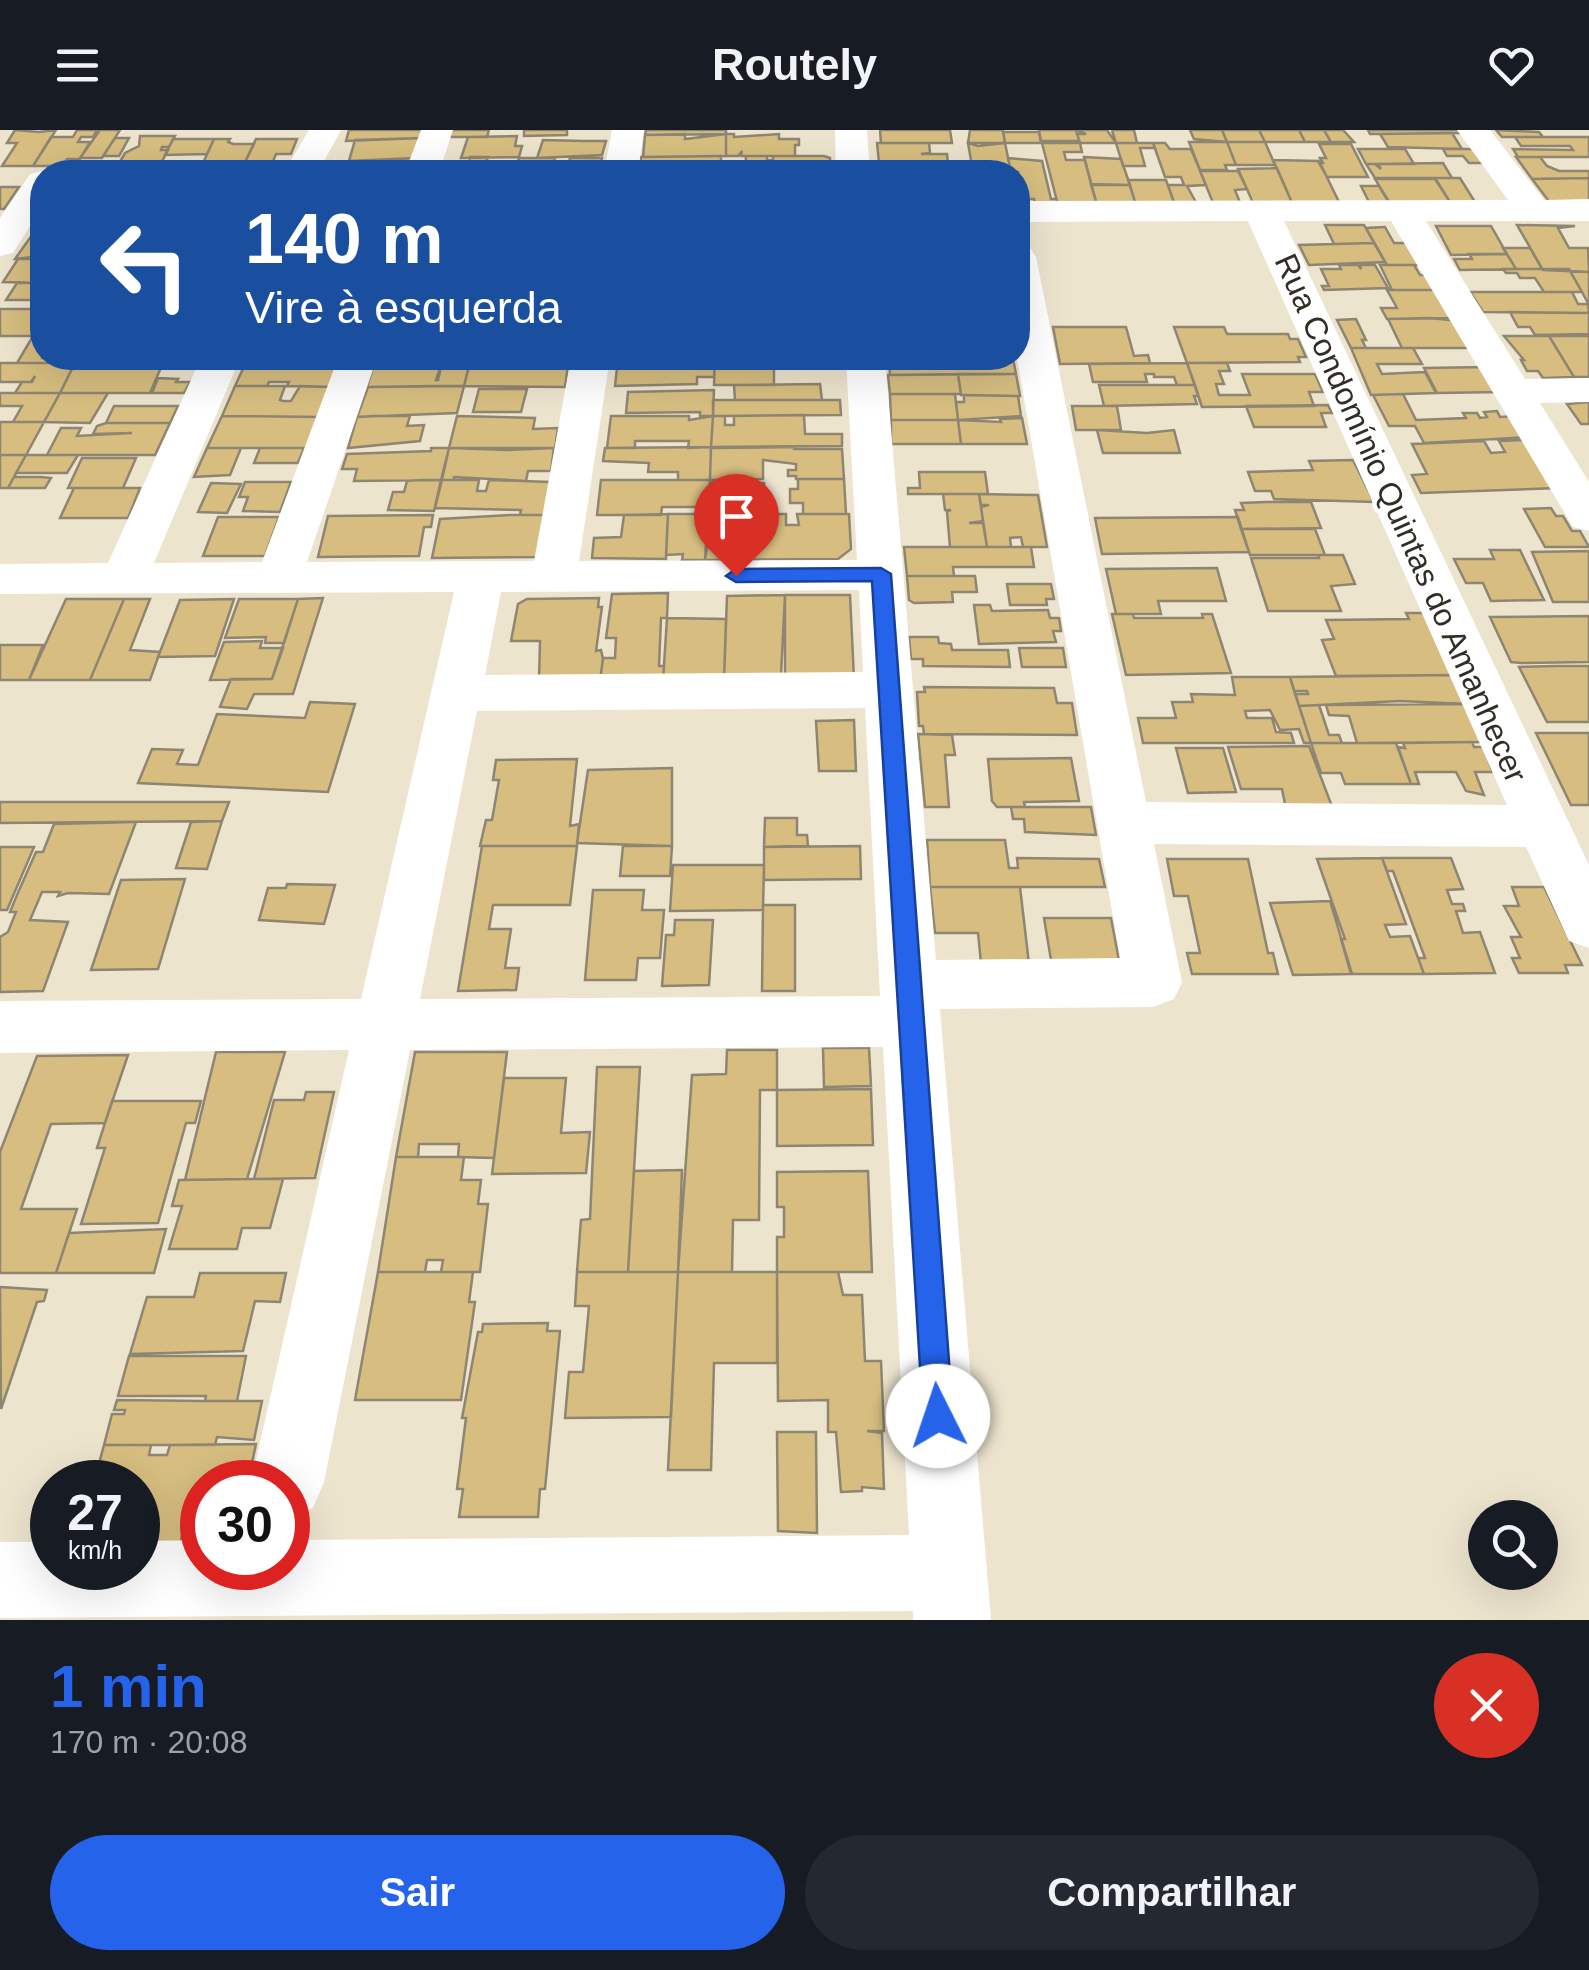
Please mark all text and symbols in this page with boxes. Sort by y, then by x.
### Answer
icon: menu [50,38,105,93]
icon: heart [1484,38,1539,93]
text: Routely [712,39,877,90]
icon: left [80,200,210,330]
text: 140 m [245,200,443,278]
street label: Rua Condomínio Quintas do Amanhecer [1268,248,1534,788]
text: Vire à esquerda [245,282,562,333]
pin [694,474,779,577]
icon: arrive [709,489,764,544]
position arrow [886,1364,990,1468]
speed limit sign: 30 [180,1460,310,1590]
text: 27 [67,1485,123,1541]
map controls [1468,1500,1558,1590]
button: search [1468,1500,1558,1590]
text: km/h [68,1536,122,1564]
text: 1 min [50,1653,207,1720]
button: close [1434,1653,1539,1758]
text: 170 m · 20:08 [50,1724,247,1760]
button: Sair [50,1835,785,1950]
button: Compartilhar [805,1835,1539,1950]

